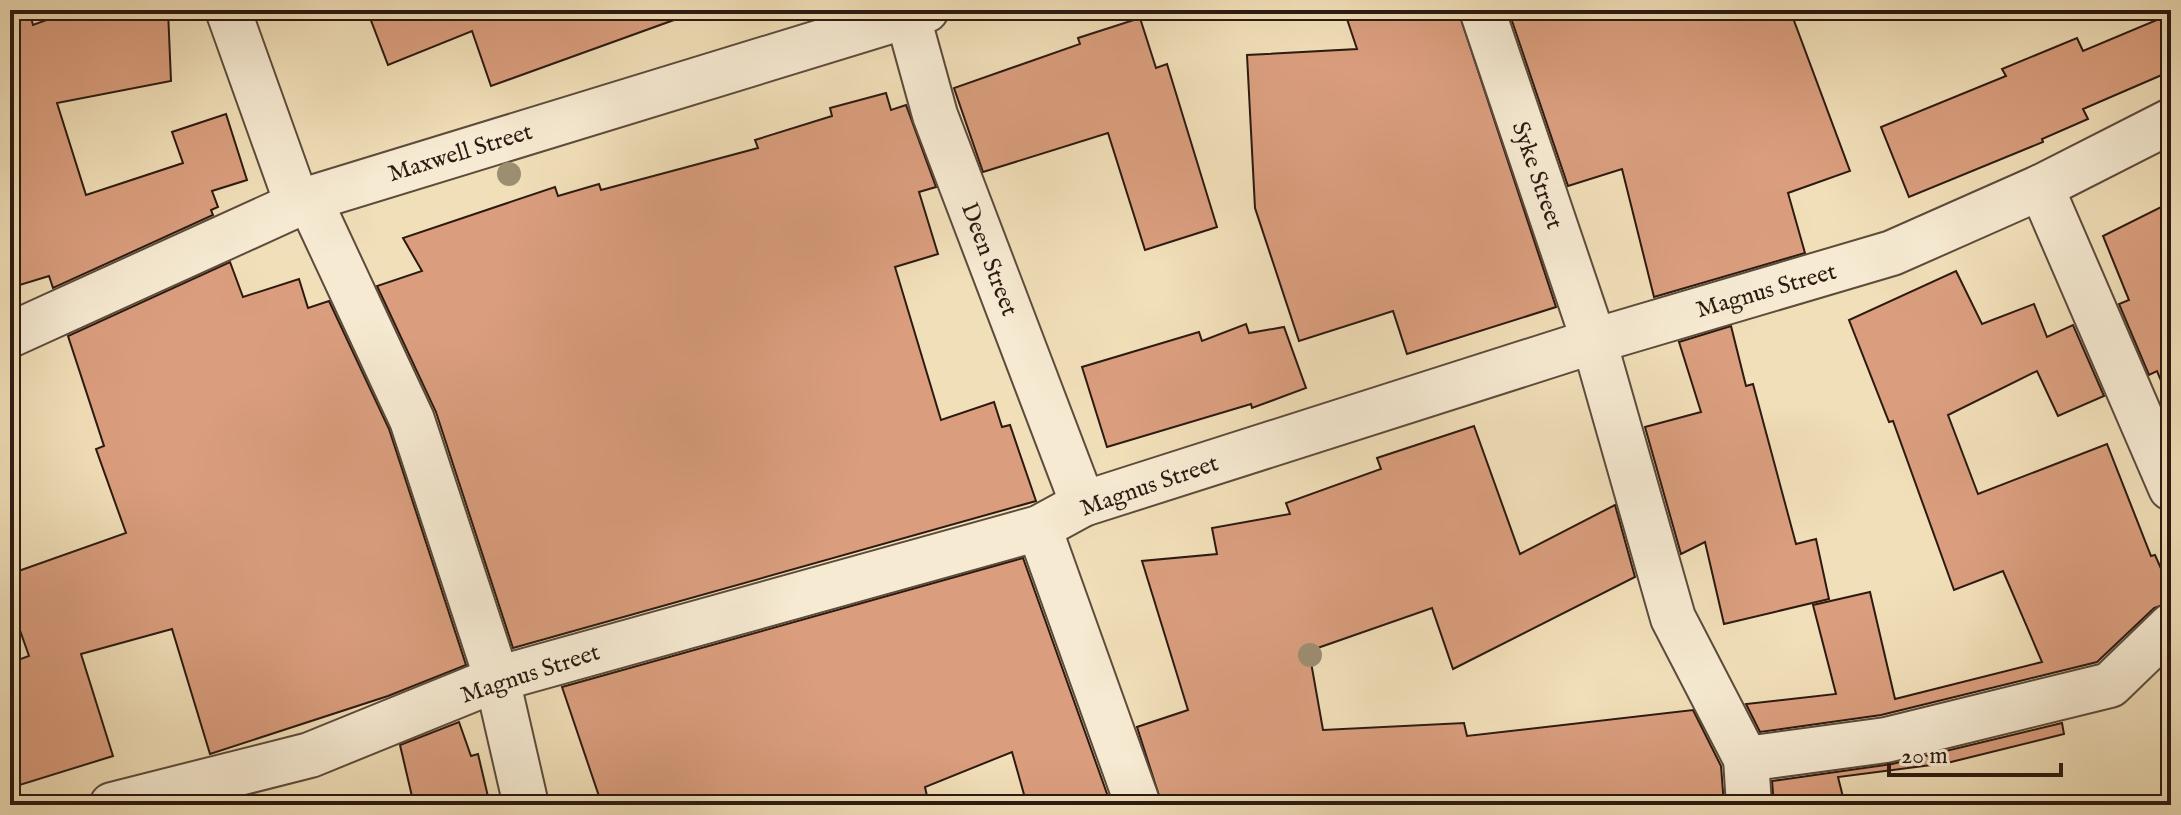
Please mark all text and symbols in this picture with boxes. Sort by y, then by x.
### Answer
street label: Maxwell Street [384,117,536,190]
street label: Syke Street [1504,117,1569,233]
street label: Deen Street [953,198,1024,321]
street label: Magnus Street [1693,257,1840,326]
street label: Magnus Street [1076,448,1223,525]
street label: Magnus Street [457,637,604,711]
scale bar [1889,727,2061,777]
text: 20 m [1901,741,1948,772]

